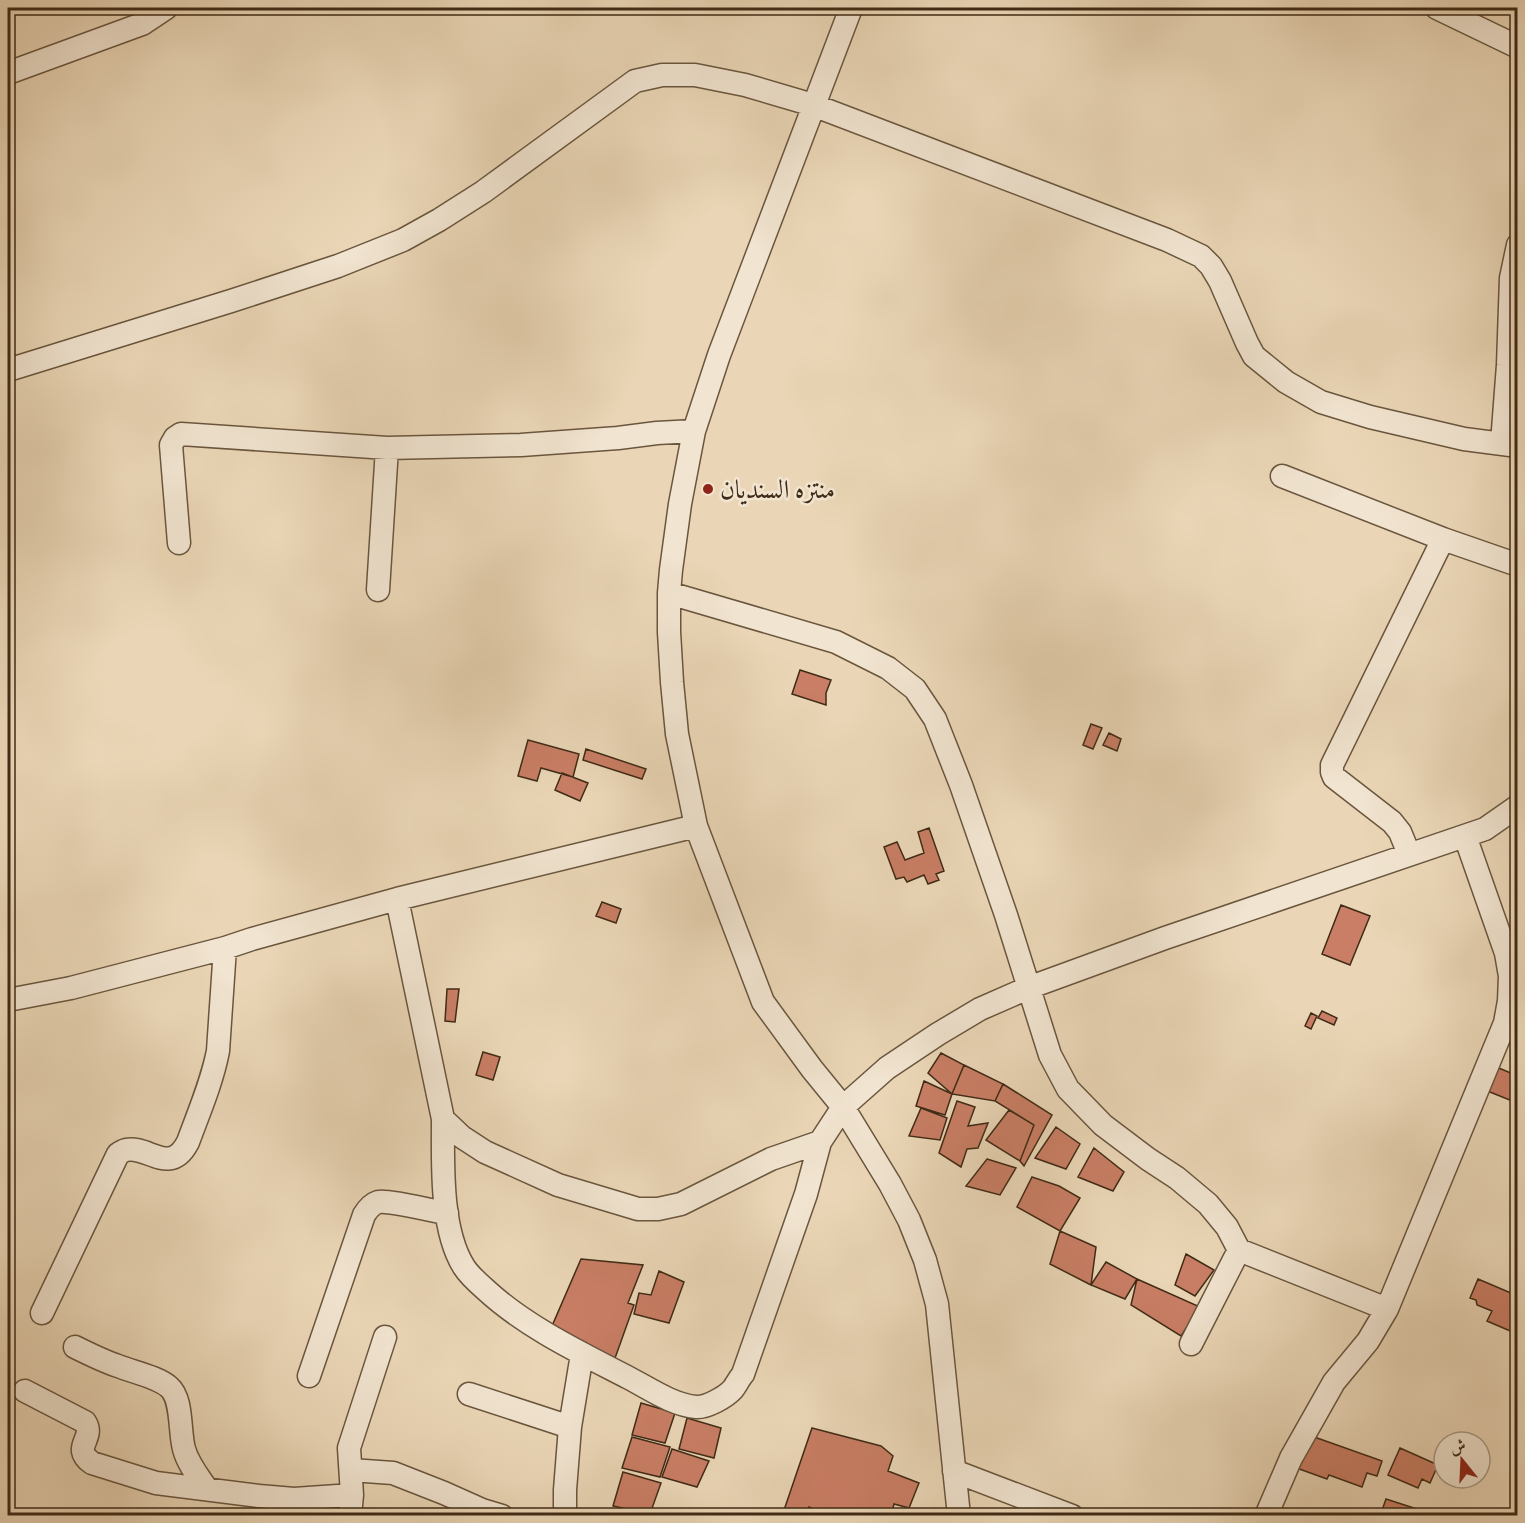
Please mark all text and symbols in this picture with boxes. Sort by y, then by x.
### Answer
place label: منتزه السنديان [720,474,835,506]
marker: منتزه السنديان [701,482,715,496]
north arrow [1432,1430,1492,1490]
text: ش [1447,1435,1468,1459]

